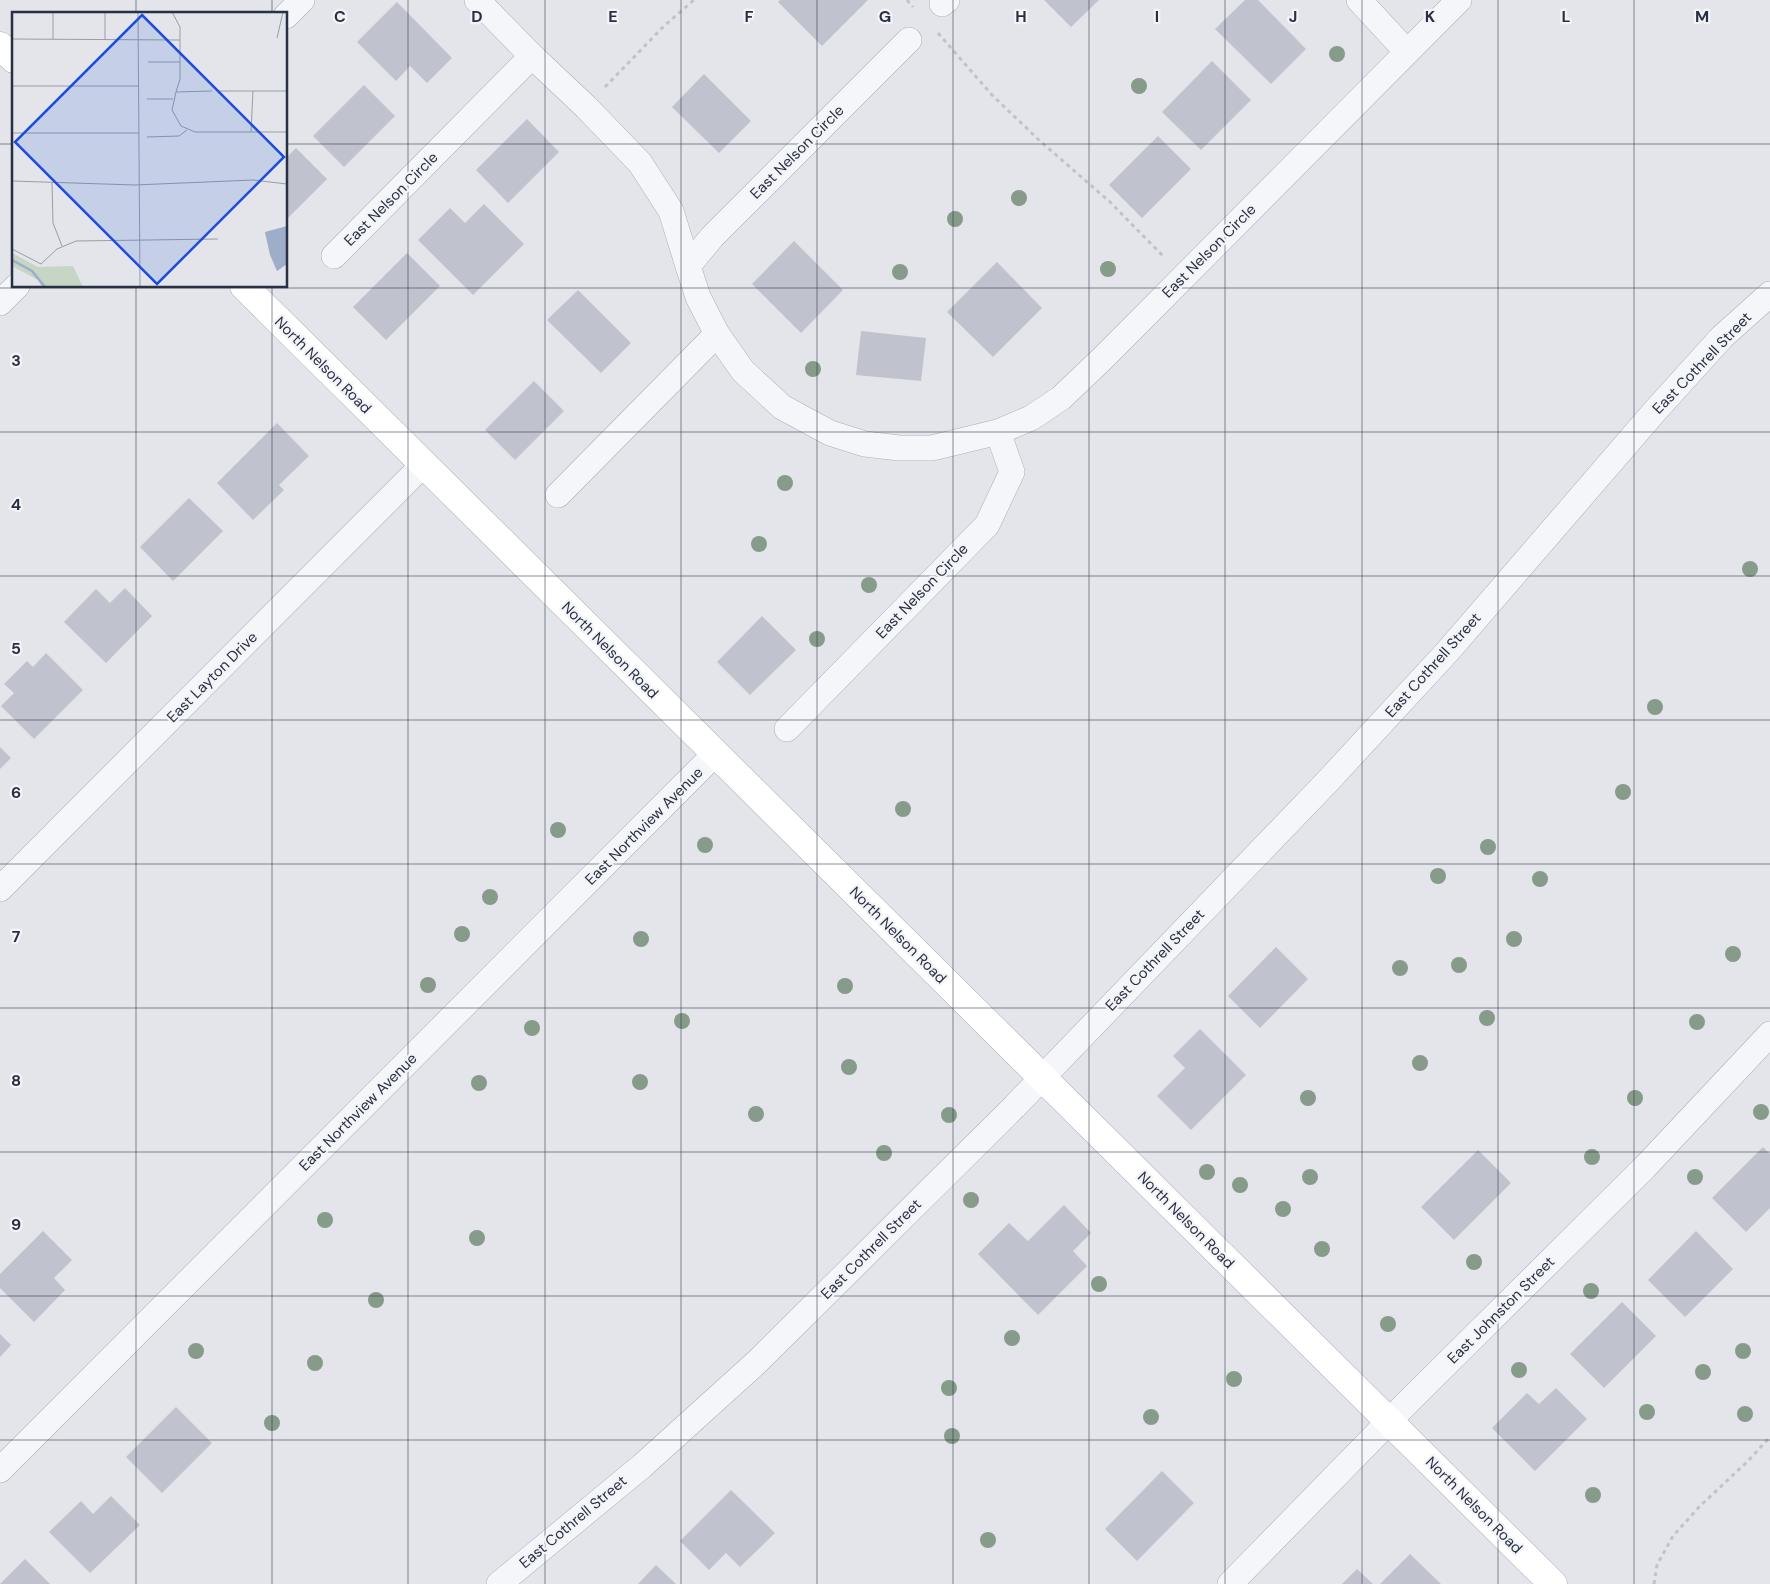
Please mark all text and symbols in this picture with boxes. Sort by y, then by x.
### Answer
text: C [334,6,346,27]
text: D [471,6,483,27]
text: E [608,6,618,27]
text: F [745,6,754,27]
text: G [879,6,891,27]
text: H [1015,6,1027,27]
text: I [1155,6,1159,27]
text: J [1289,6,1297,27]
text: K [1425,6,1436,27]
text: L [1562,6,1571,27]
text: M [1695,6,1709,27]
inset map [12,12,288,288]
street label: East Nelson Circle [746,101,848,203]
street label: East Nelson Circle [340,148,442,250]
street label: East Nelson Circle [1158,200,1260,302]
street label: East Cothrell Street [1648,308,1756,418]
street label: North Nelson Road [270,312,376,418]
text: 3 [11,350,21,371]
text: 4 [11,494,21,515]
street label: East Nelson Circle [871,539,973,643]
street label: North Nelson Road [557,597,663,703]
street label: East Cothrell Street [1381,608,1486,722]
street label: East Layton Drive [162,627,262,727]
text: 5 [11,638,21,659]
street label: East Northview Avenue [581,763,707,889]
text: 6 [11,782,21,803]
street label: North Nelson Road [845,882,951,988]
street label: East Cothrell Street [1101,905,1209,1015]
text: 7 [12,926,21,947]
street label: East Northview Avenue [295,1049,421,1175]
text: 8 [11,1070,21,1091]
street label: North Nelson Road [1133,1167,1239,1273]
street label: East Cothrell Street [816,1194,926,1304]
text: 9 [11,1214,21,1235]
street label: East Johnston Street [1443,1252,1559,1368]
street label: North Nelson Road [1421,1452,1527,1558]
street label: East Cothrell Street [515,1471,631,1573]

